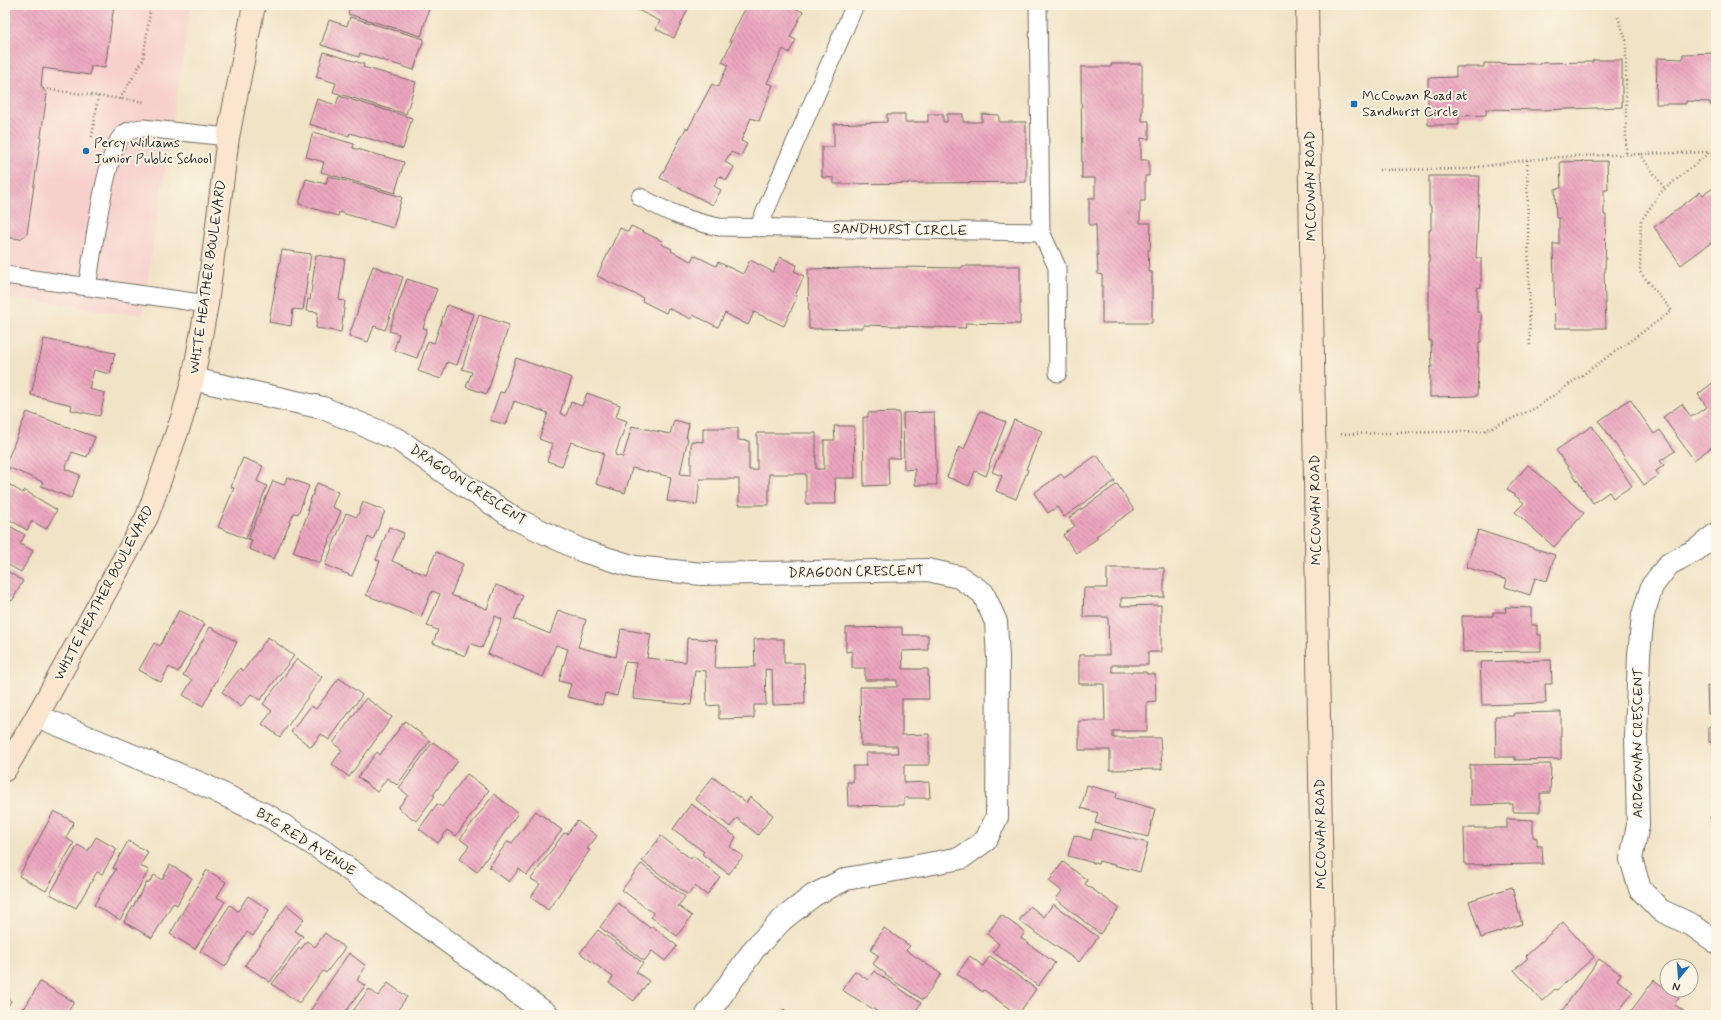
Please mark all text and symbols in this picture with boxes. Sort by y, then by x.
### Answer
place label: McCowan Road at Sandhurst Circle [1362,87,1467,121]
marker: McCowan Road at Sandhurst Circle [1349,99,1359,109]
street label: MCCOWAN ROAD [1301,131,1321,241]
place label: Percy Williams Junior Public School [94,134,212,168]
marker: Percy Williams Junior Public School [81,146,91,156]
street label: WHITE HEATHER BOULEVARD [185,179,231,375]
street label: SANDHURST CIRCLE [833,220,967,240]
street label: DRAGOON CRESCENT [406,441,530,529]
street label: MCCOWAN ROAD [1306,455,1326,565]
street label: WHITE HEATHER BOULEVARD [50,502,158,684]
street label: DRAGOON CRESCENT [788,562,924,582]
street label: ARDGOWAN CRESCENT [1629,667,1647,818]
street label: MCCOWAN ROAD [1311,779,1331,889]
street label: BIG RED AVENUE [253,804,359,880]
north arrow [1659,958,1699,998]
text: N [1671,979,1682,994]

